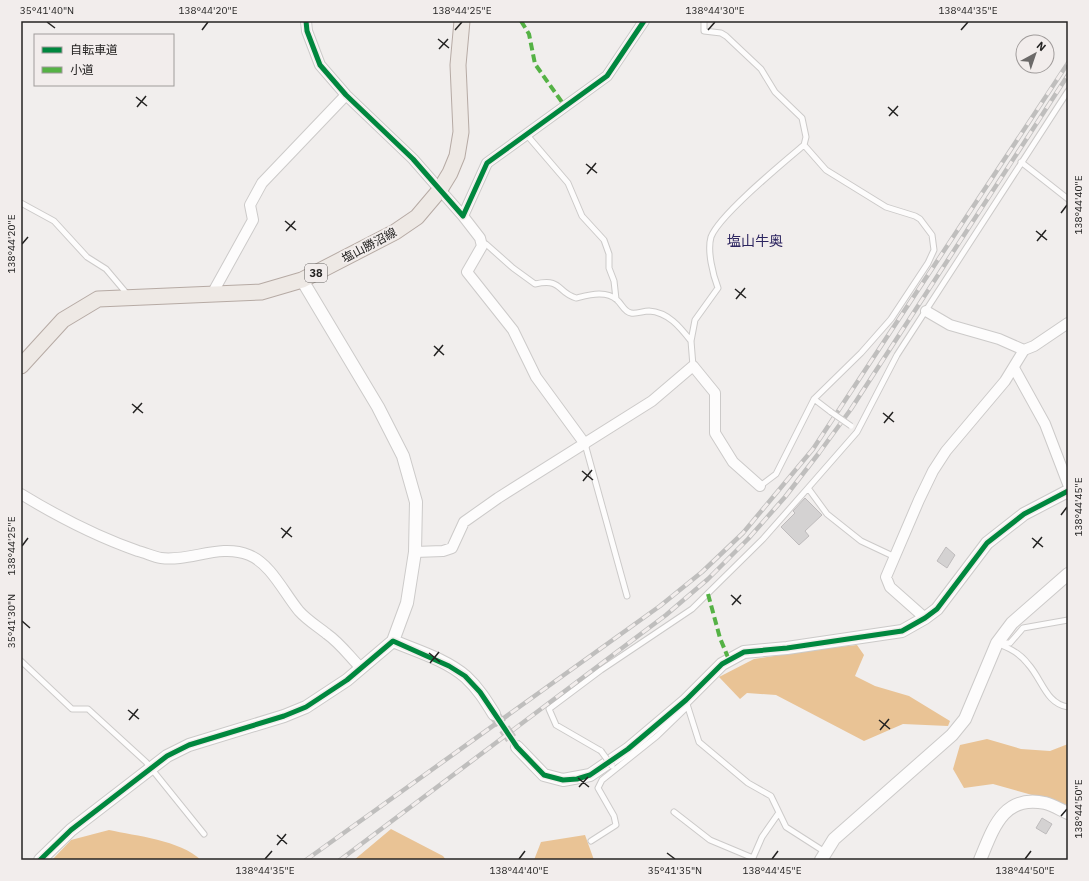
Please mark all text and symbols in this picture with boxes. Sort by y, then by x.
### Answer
text: 35°41'40"N [20,4,74,17]
text: 138°44'20"E [178,4,238,17]
text: 138°44'25"E [432,4,492,17]
text: 138°44'30"E [685,4,745,17]
text: 138°44'35"E [938,4,998,17]
legend [34,34,174,86]
north arrow [1015,34,1055,74]
text: N [1034,38,1049,54]
text: 自転車道 [70,42,118,57]
text: 小道 [70,62,94,77]
text: 138°44'40"E [1072,175,1085,235]
text: 138°44'20"E [5,214,18,274]
street label: 塩山勝沼線 [339,224,399,266]
district label: 塩山牛奥 [727,232,783,250]
road number: 38 [305,264,327,282]
text: 138°44'45"E [1072,477,1085,537]
text: 138°44'25"E [5,516,18,576]
text: 35°41'30"N [5,594,18,648]
text: 138°44'50"E [1072,779,1085,839]
text: 138°44'35"E [235,864,295,877]
text: 138°44'40"E [489,864,549,877]
text: 35°41'35"N [648,864,702,877]
text: 138°44'45"E [742,864,802,877]
text: 138°44'50"E [995,864,1055,877]

